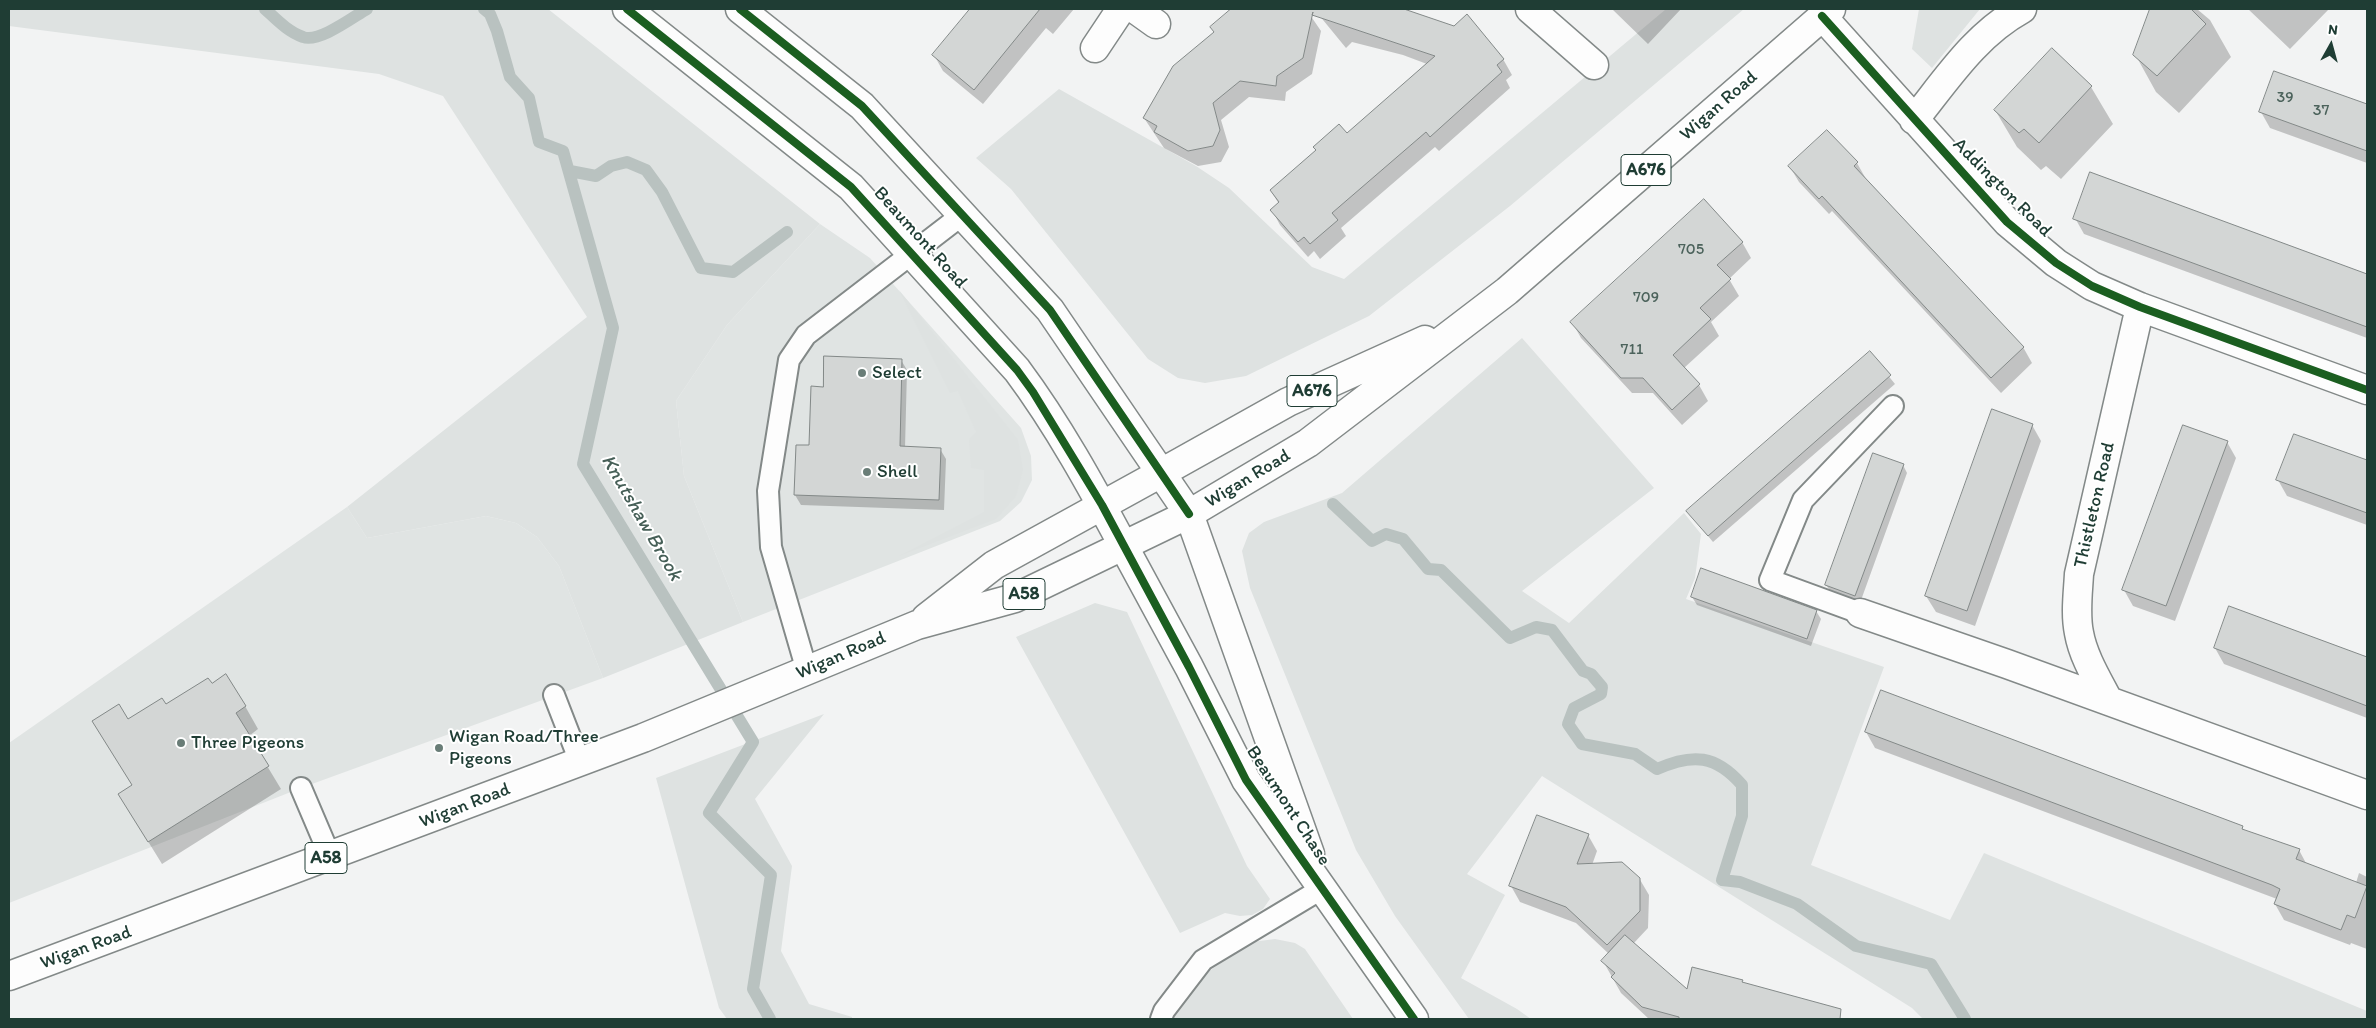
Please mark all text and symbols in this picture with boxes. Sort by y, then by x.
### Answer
north arrow [2306,20,2356,70]
text: N [2327,21,2339,39]
street label: Wigan Road [1675,66,1763,146]
house number: 39 [2276,88,2294,108]
house number: 37 [2313,101,2329,121]
street label: Addington Road [1948,134,2056,242]
road number: A676 [1621,154,1671,186]
street label: Beaumont Road [868,182,972,294]
house number: 705 [1678,240,1704,260]
house number: 709 [1633,288,1659,308]
house number: 711 [1621,340,1643,360]
place label: Select [872,362,922,384]
marker: Select [856,367,868,379]
road number: A676 [1287,376,1337,406]
street label: Thistleton Road [2069,440,2121,570]
street label: Wigan Road [1201,445,1295,513]
water label: Knutshaw Brook [595,451,687,585]
place label: Shell [877,461,918,483]
marker: Shell [861,466,873,478]
road number: A58 [1003,578,1045,610]
street label: Wigan Road [793,627,889,685]
place label: Wigan Road/Three Pigeons [449,726,599,770]
place label: Three Pigeons [191,732,304,754]
marker: Three Pigeons [175,737,187,749]
marker: Wigan Road/Three Pigeons [433,742,445,754]
street label: Beaumont Chase [1241,742,1335,870]
street label: Wigan Road [416,778,514,834]
road number: A58 [305,842,347,874]
street label: Wigan Road [37,921,135,975]

